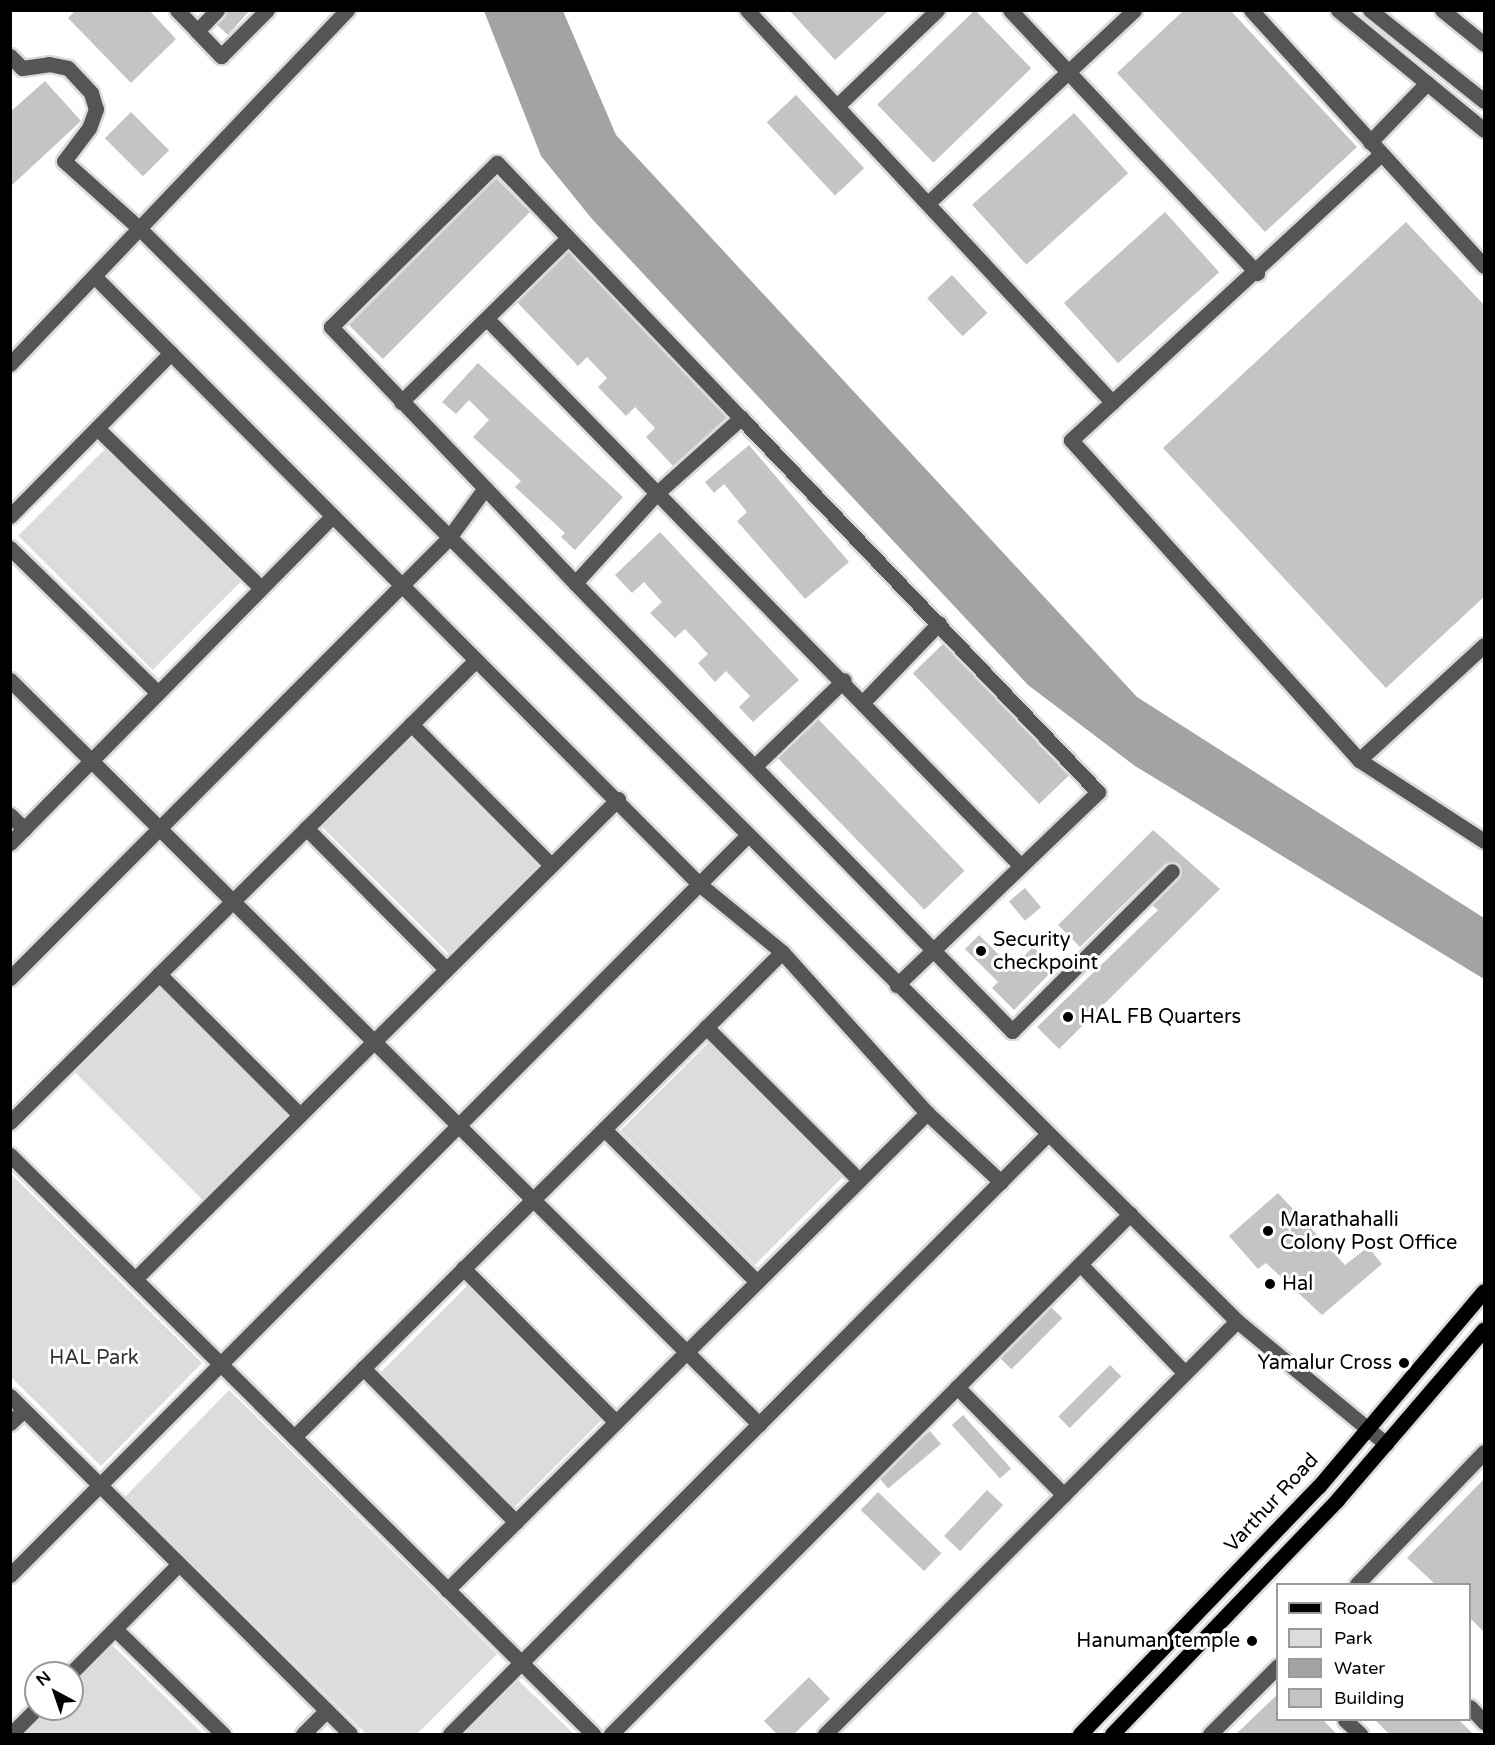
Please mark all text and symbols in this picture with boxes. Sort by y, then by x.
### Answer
place label: Security checkpoint [993,928,1098,975]
marker: Security checkpoint [974,944,988,958]
place label: HAL FB Quarters [1080,1005,1241,1029]
marker: HAL FB Quarters [1061,1010,1075,1024]
place label: Marathahalli Colony Post Office [1280,1208,1457,1255]
marker: Marathahalli Colony Post Office [1261,1224,1275,1238]
place label: Hal [1282,1272,1313,1296]
marker: Hal [1263,1277,1277,1291]
park label: HAL Park [49,1346,139,1370]
place label: Yamalur Cross [1258,1351,1392,1375]
marker: Yamalur Cross [1397,1356,1411,1370]
street label: Varthur Road [1220,1448,1324,1558]
legend [1276,1583,1471,1721]
text: Road [1334,1597,1379,1619]
text: Park [1334,1627,1372,1649]
place label: Hanuman temple [1076,1629,1240,1653]
marker: Hanuman temple [1245,1634,1259,1648]
text: Water [1334,1657,1385,1679]
north arrow [24,1661,84,1721]
text: N [32,1667,55,1691]
text: Building [1334,1687,1404,1709]

